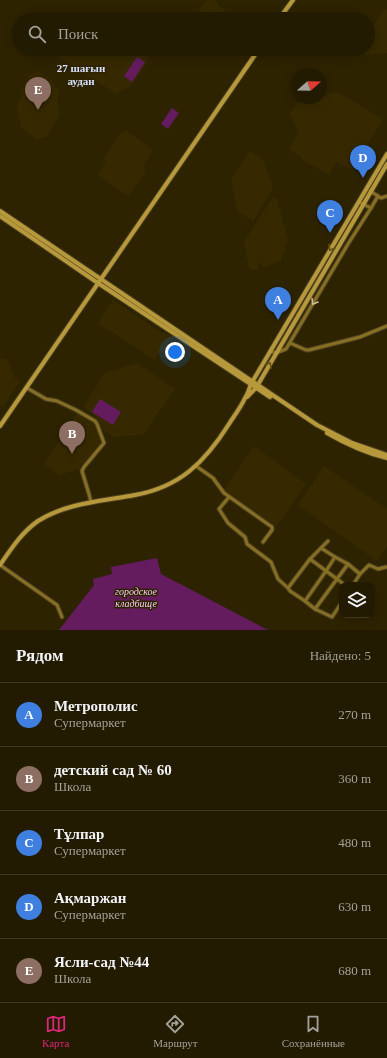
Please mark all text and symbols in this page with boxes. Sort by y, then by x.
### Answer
search box [12,12,375,56]
icon: search [26,23,48,45]
text: Поиск [58,26,98,42]
district label: 27 шағын аудан [57,62,106,87]
north arrow [291,68,327,104]
pin: E [25,77,51,110]
pin: D [350,145,376,178]
pin: C [317,200,343,233]
one-way arrow [329,244,336,251]
pin: A [265,287,291,320]
one-way arrow [311,298,318,305]
your location [165,342,185,362]
one-way arrow [265,362,272,369]
pin: B [59,421,85,454]
map controls [339,582,375,618]
button: layers [339,582,375,618]
park label: городское кладбище [115,586,158,609]
text: Рядом [16,646,64,665]
text: Найдено: 5 [310,648,371,663]
text: Метрополис [54,698,138,714]
text: A [24,707,34,722]
text: 270 m [338,707,371,722]
text: Супермаркет [54,715,126,730]
text: детский сад № 60 [54,762,172,778]
text: B [25,771,33,786]
text: 360 m [338,771,371,786]
text: Школа [54,779,91,794]
text: Тұлпар [54,826,104,842]
text: C [24,835,34,850]
text: 480 m [338,835,371,850]
text: Супермаркет [54,843,126,858]
text: Ақмаржан [54,890,126,906]
text: D [24,899,34,914]
text: 630 m [338,899,371,914]
text: Супермаркет [54,907,126,922]
text: Ясли-сад №44 [54,954,149,970]
text: E [25,963,33,978]
text: 680 m [338,963,371,978]
text: Школа [54,971,91,986]
tab: Карта [42,1013,69,1049]
tab: Маршрут [153,1013,198,1049]
tab: Сохранённые [282,1013,345,1049]

